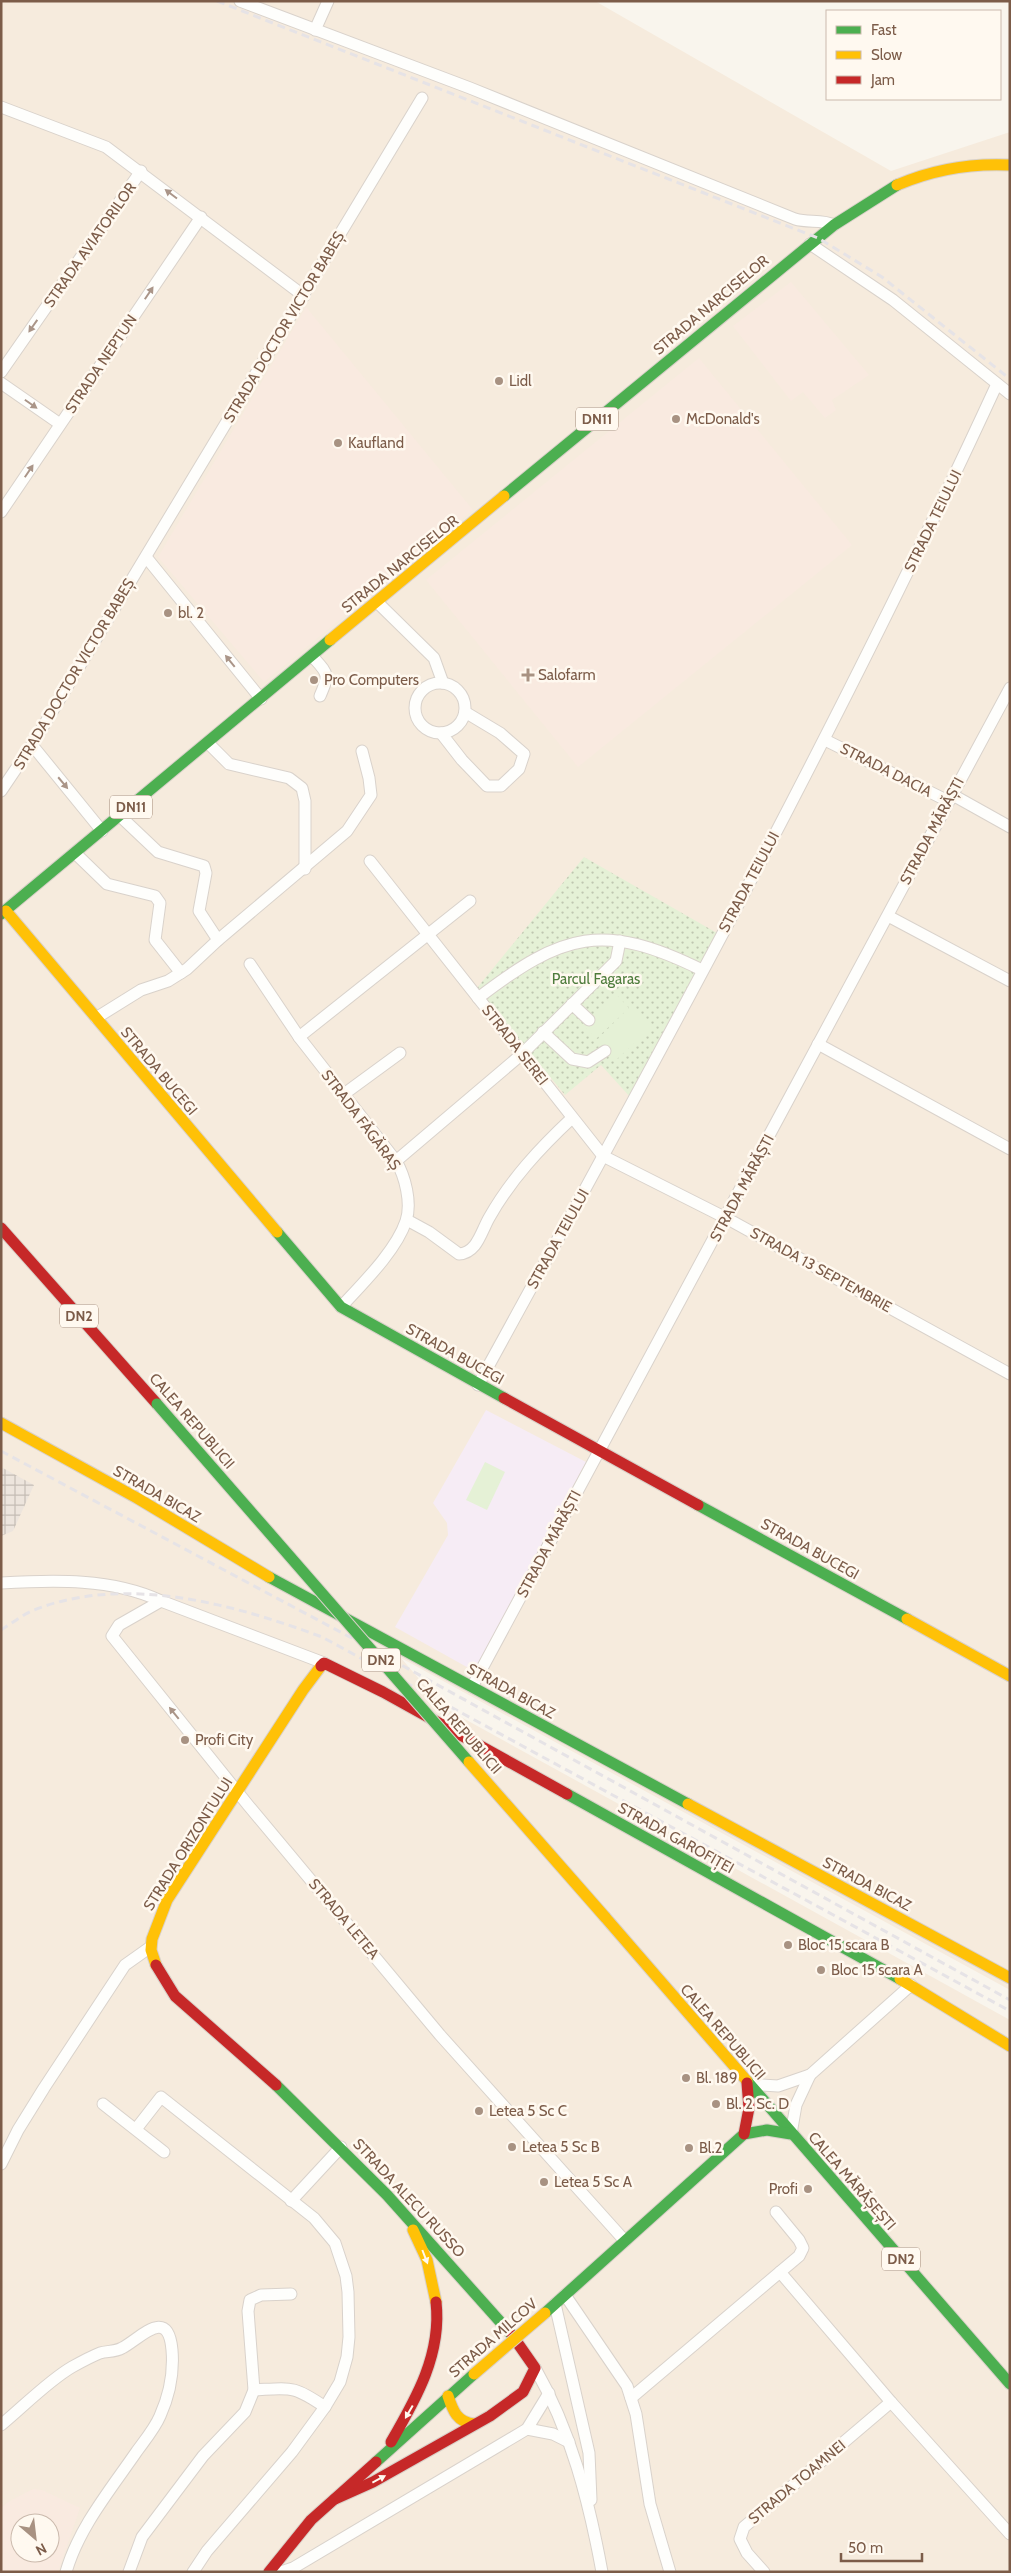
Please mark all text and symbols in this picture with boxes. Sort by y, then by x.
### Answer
legend [826,10,1001,100]
text: Fast [871,21,896,39]
text: Slow [871,46,902,64]
text: Jam [870,71,895,89]
street label: STRADA AVIATORILOR [40,179,140,311]
one-way arrow [164,189,178,199]
street label: STRADA DOCTOR VICTOR BABEȘ [220,228,349,426]
street label: STRADA NARCISELOR [650,251,772,359]
one-way arrow [144,286,154,300]
street label: STRADA NEPTUN [61,311,141,417]
one-way arrow [28,319,38,333]
place label: Lidl [509,372,532,390]
marker: Lidl [493,375,505,387]
one-way arrow [24,399,38,409]
road number: DN11 [576,408,618,430]
place label: McDonald's [686,410,760,428]
marker: McDonald's [670,413,682,425]
place label: Kaufland [348,434,404,452]
marker: Kaufland [332,437,344,449]
one-way arrow [24,464,33,478]
street label: STRADA TEIULUI [901,467,965,575]
street label: STRADA NARCISELOR [338,511,462,617]
street label: STRADA DOCTOR VICTOR BABEȘ [10,575,139,773]
place label: bl. 2 [178,604,204,622]
marker: bl. 2 [162,607,174,619]
one-way arrow [225,655,236,668]
place label: Salofarm [538,666,596,684]
marker: Salofarm [522,669,534,681]
place label: Pro Computers [324,671,419,689]
marker: Pro Computers [308,674,320,686]
street label: STRADA DACIA [837,739,936,801]
street label: STRADA MĂRĂȘTI [896,774,969,888]
one-way arrow [57,776,68,789]
road number: DN11 [110,796,152,819]
street label: STRADA TEIULUI [715,829,783,935]
park label: Parcul Fagaras [552,970,640,988]
street label: STRADA SEREI [478,1001,552,1089]
street label: STRADA BUCEGI [117,1023,201,1119]
street label: STRADA FĂGĂRAȘ [317,1066,405,1174]
street label: STRADA MĂRĂȘTI [706,1131,779,1245]
street label: STRADA TEIULUI [523,1186,593,1292]
street label: STRADA 13 SEPTEMBRIE [747,1224,895,1316]
road number: DN2 [60,1304,98,1328]
street label: STRADA BUCEGI [403,1320,507,1388]
street label: CALEA REPUBLICII [146,1369,238,1473]
street label: STRADA BICAZ [110,1462,205,1527]
street label: STRADA MĂRĂȘTI [513,1487,586,1601]
street label: STRADA BUCEGI [758,1515,862,1583]
road number: DN2 [362,1648,400,1672]
street label: STRADA BICAZ [464,1659,559,1723]
street label: CALEA REPUBLICII [413,1674,505,1778]
one-way arrow [168,1707,179,1720]
place label: Profi City [195,1731,254,1749]
marker: Profi City [179,1734,191,1746]
street label: STRADA ORIZONTULUI [140,1774,236,1914]
street label: STRADA GAROFIȚEI [614,1799,737,1878]
street label: STRADA BICAZ [820,1853,915,1915]
street label: STRADA LETEA [305,1875,383,1964]
place label: Bloc 15 scara B [798,1936,890,1954]
marker: Bloc 15 scara B [782,1939,794,1951]
place label: Bloc 15 scara A [831,1961,924,1979]
marker: Bloc 15 scara A [815,1964,827,1976]
street label: CALEA REPUBLICII [677,1980,769,2084]
place label: Bl. 189 [696,2069,737,2087]
marker: Bl. 189 [680,2072,692,2084]
place label: Bl. 2 Sc. D [726,2095,789,2113]
marker: Bl. 2 Sc. D [710,2098,722,2110]
place label: Letea 5 Sc C [489,2102,567,2120]
marker: Letea 5 Sc C [473,2105,485,2117]
street label: CALEA MĂRĂȘEȘTI [804,2128,900,2234]
street label: STRADA ALECU RUSSO [349,2135,469,2261]
place label: Letea 5 Sc B [522,2138,600,2156]
place label: Bl.2 [699,2139,723,2157]
marker: Letea 5 Sc B [506,2141,518,2153]
marker: Bl.2 [683,2142,695,2154]
place label: Letea 5 Sc A [554,2173,633,2191]
marker: Letea 5 Sc A [538,2176,550,2188]
place label: Profi [769,2180,798,2198]
marker: Profi [802,2183,814,2195]
road number: DN2 [882,2248,920,2270]
one-way arrow [422,2250,430,2264]
street label: STRADA MILCOV [445,2294,541,2381]
one-way arrow [405,2405,413,2420]
street label: STRADA TOAMNEI [745,2436,849,2528]
one-way arrow [372,2474,386,2483]
north arrow [10,2513,60,2563]
scale bar [841,2530,922,2562]
text: N [33,2539,50,2560]
text: 50 m [848,2539,883,2557]

